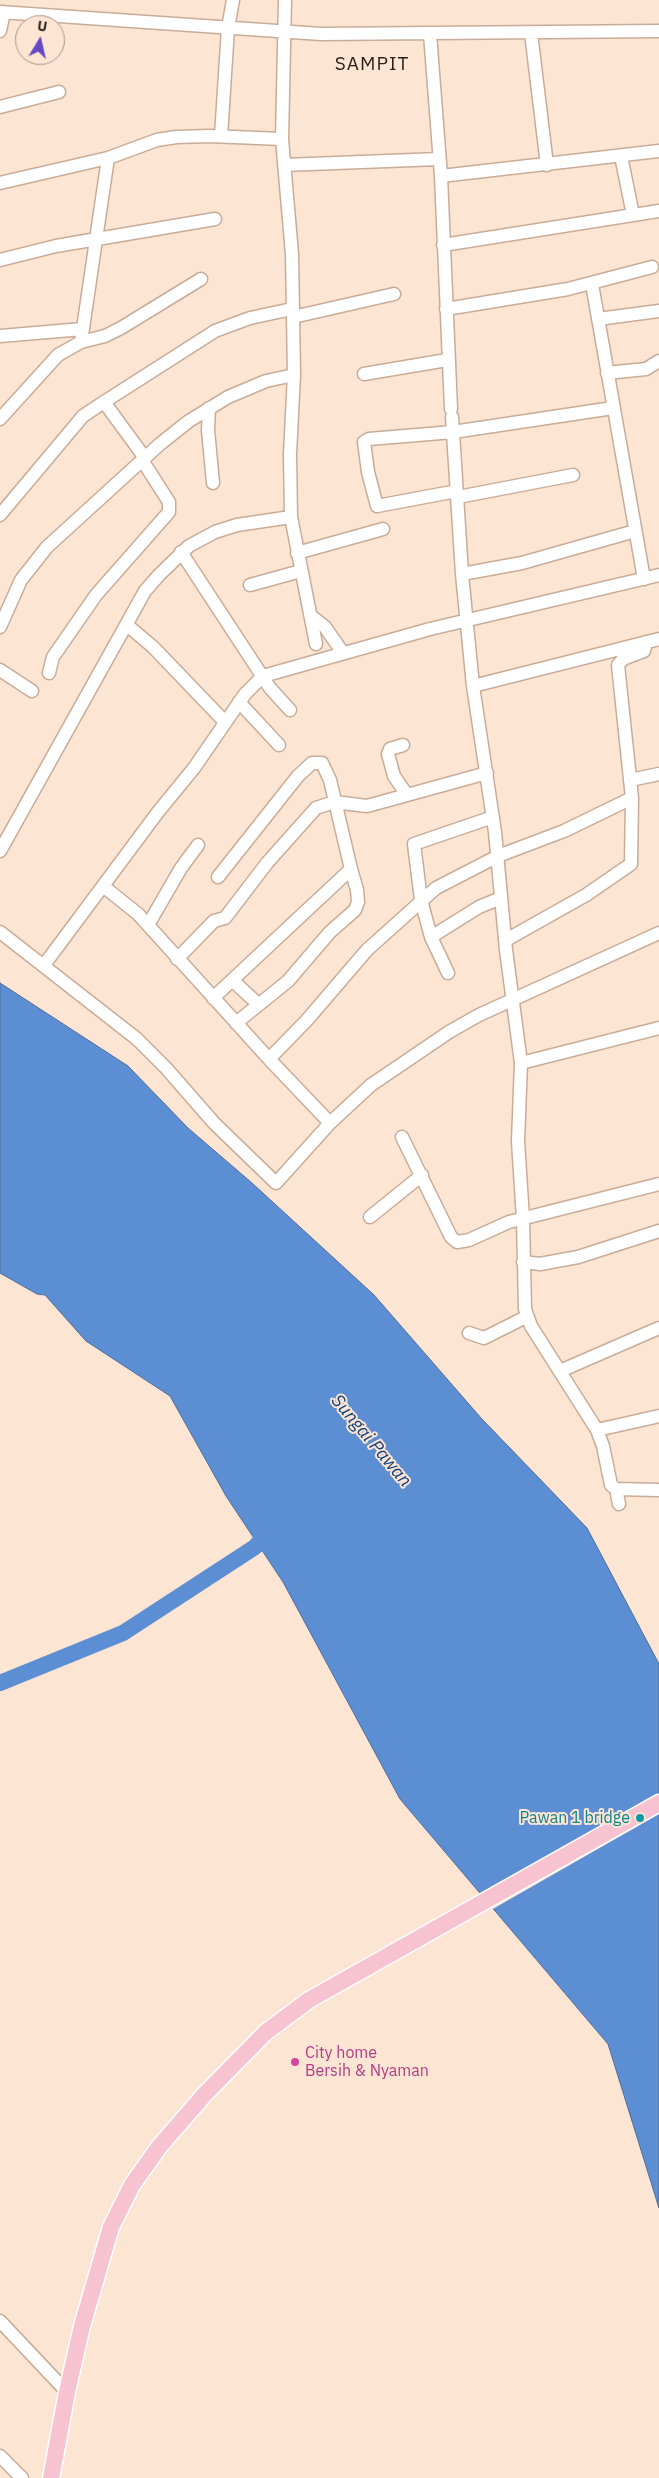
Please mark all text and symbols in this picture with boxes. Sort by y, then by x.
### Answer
north arrow [15,15,65,65]
text: U [36,17,48,36]
district label: SAMPIT [334,54,410,76]
water label: Sungai Pawan [326,1390,416,1492]
place label: Pawan 1 bridge [519,1808,630,1828]
marker: Pawan 1 bridge [634,1812,646,1824]
place label: City home Bersih & Nyaman [305,2043,429,2081]
marker: City home Bersih & Nyaman [289,2056,301,2068]

